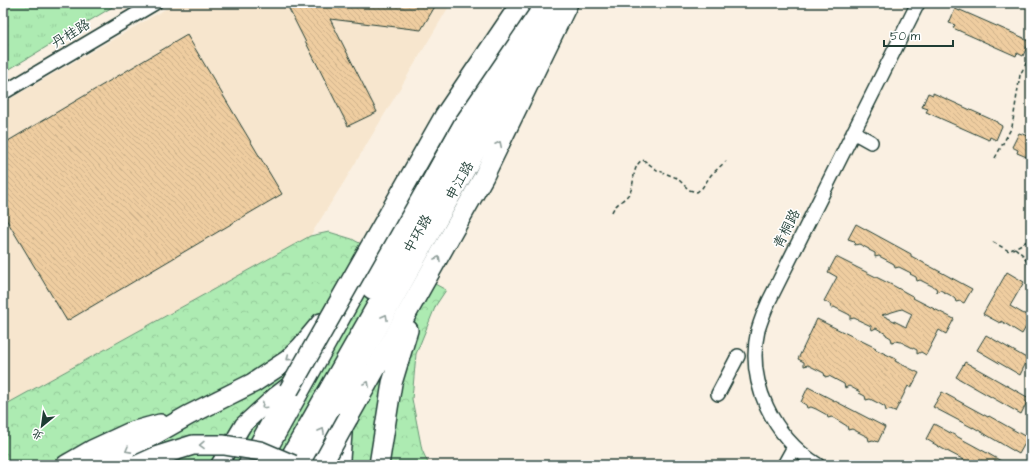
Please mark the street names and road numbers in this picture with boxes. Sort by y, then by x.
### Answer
street label: 丹桂路 [48,15,94,53]
street label: 申江路 [441,158,479,204]
street label: 青桐路 [769,206,805,252]
street label: 中环路 [399,211,437,257]

